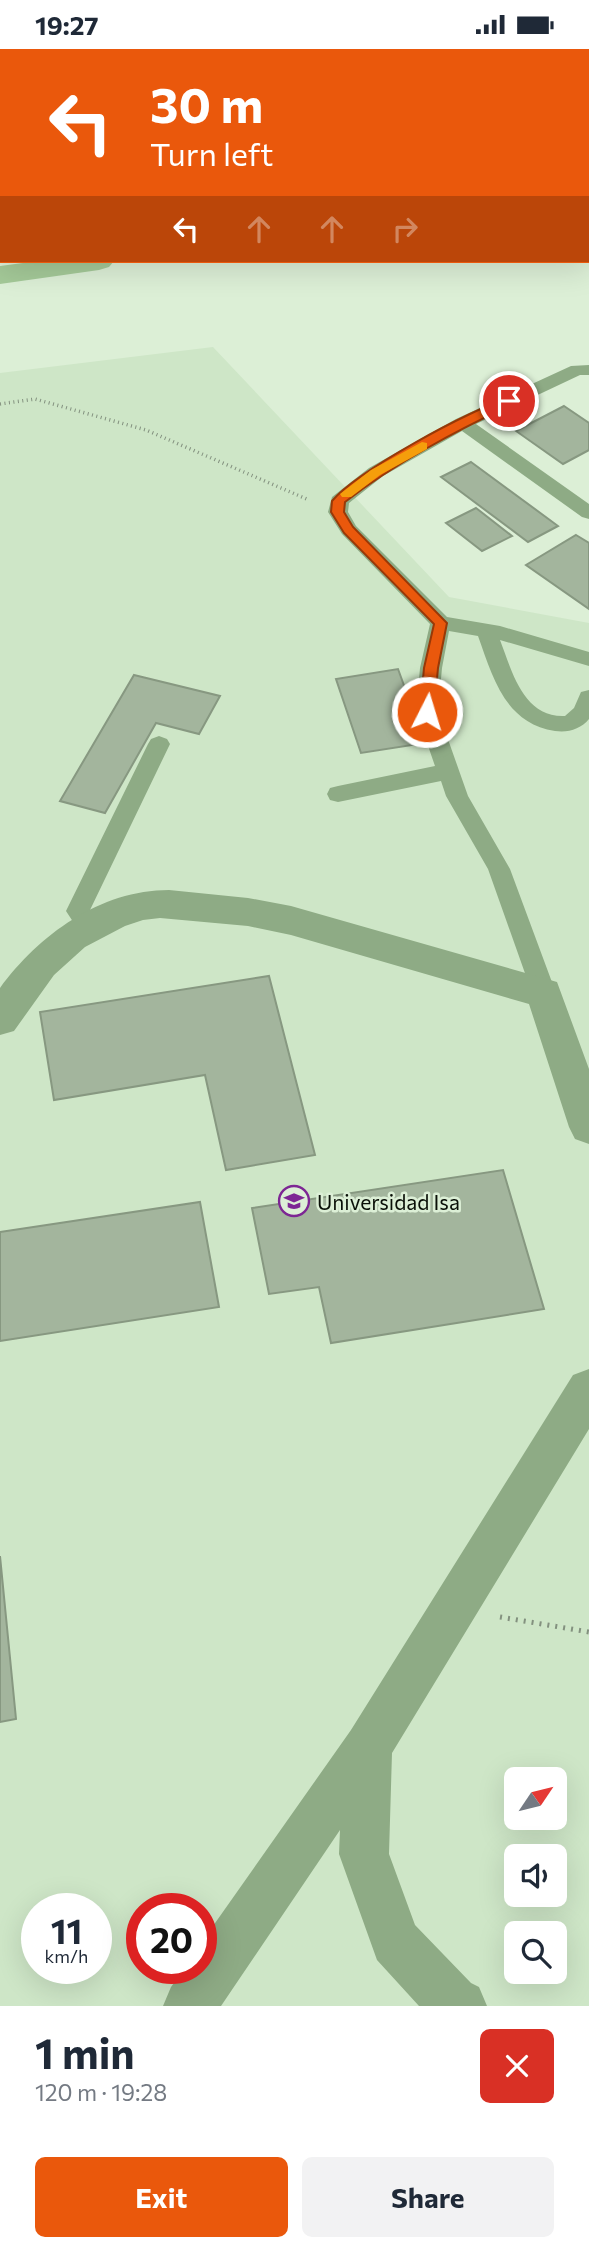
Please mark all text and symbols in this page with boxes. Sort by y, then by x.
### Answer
text: 19:27 [35,9,99,40]
text: 30 m [150,73,263,133]
icon: left [35,77,126,168]
text: Turn left [150,133,274,173]
icon: left [167,210,205,248]
icon: ahead [240,210,278,248]
icon: ahead [313,210,351,248]
icon: right [386,210,424,248]
pin [479,371,539,431]
icon: arrive [490,382,528,420]
position arrow [390,675,464,749]
school or university icon: Universidad Isa [277,1184,311,1218]
place label: Universidad Isa [317,1189,460,1214]
north arrow [504,1767,567,1831]
map controls [504,1767,567,1984]
button: sound [504,1844,567,1907]
speed limit sign: 20 [126,1893,217,1984]
text: 11 [51,1908,82,1951]
button: search [504,1921,567,1984]
text: km/h [45,1945,88,1967]
text: 1 min [35,2026,135,2078]
button: close [480,2029,554,2103]
text: 120 m · 19:28 [35,2078,167,2106]
button: Exit [35,2157,288,2237]
button: Share [302,2157,554,2237]

